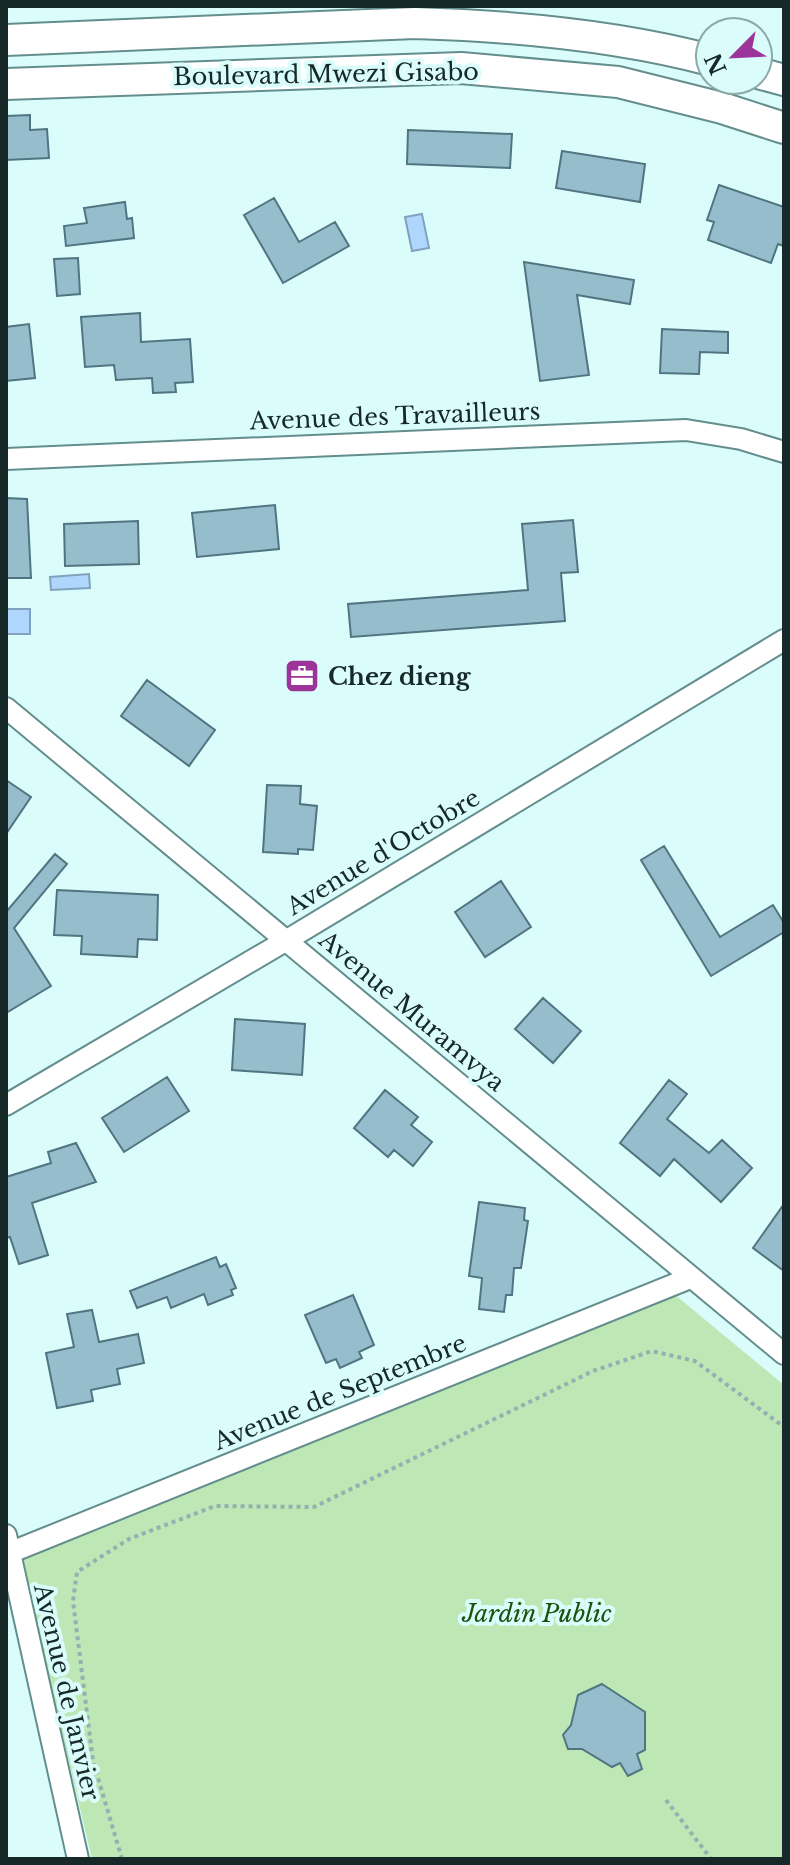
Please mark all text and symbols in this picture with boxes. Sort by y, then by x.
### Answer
north arrow [694,16,774,96]
text: N [700,49,733,79]
street label: Boulevard Mwezi Gisabo [173,57,479,91]
street label: Avenue des Travailleurs [248,396,541,436]
office icon: Chez dieng [283,657,321,695]
place label: Chez dieng [328,662,472,691]
street label: Avenue d'Octobre [280,783,485,922]
street label: Avenue Muramvya [313,924,511,1097]
street label: Avenue de Septembre [209,1328,471,1456]
street label: Avenue de Janvier [28,1580,106,1804]
park label: Jardin Public [461,1599,612,1628]

